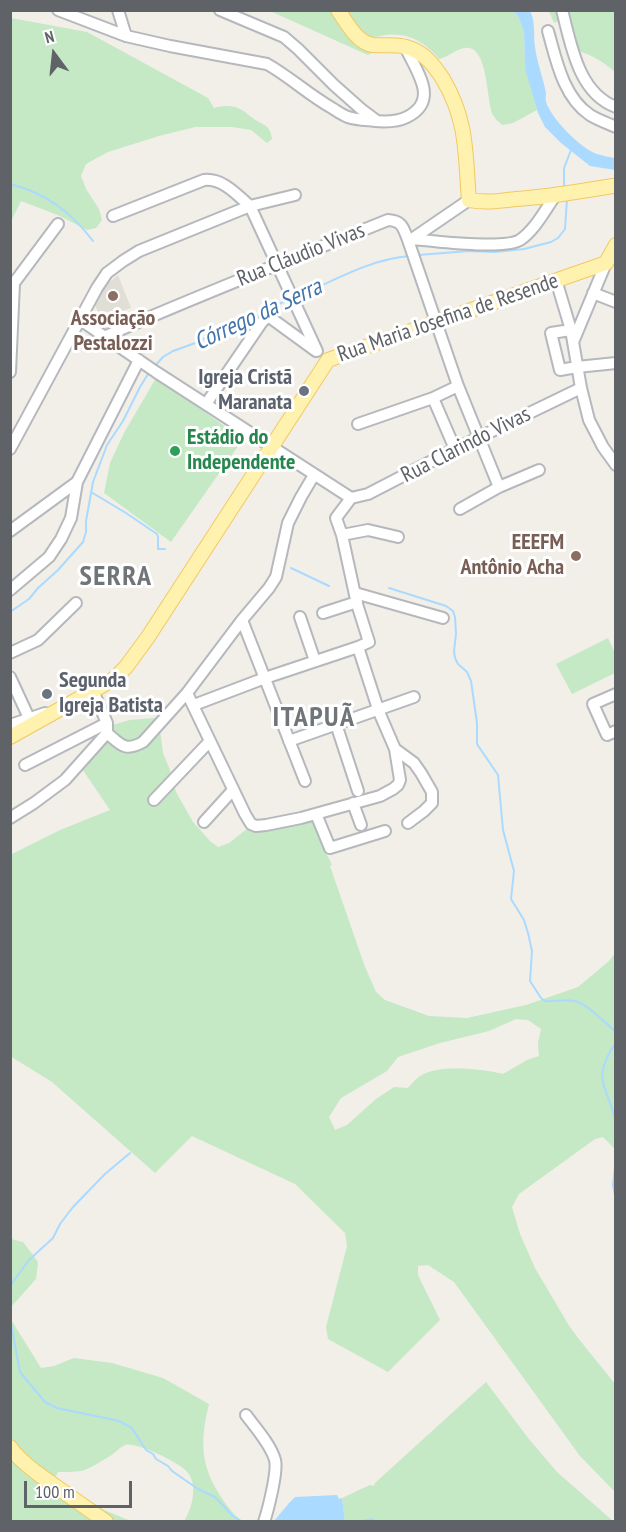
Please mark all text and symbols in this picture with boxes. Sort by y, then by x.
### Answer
north arrow [24,24,84,84]
text: N [43,26,56,47]
street label: Rua Cláudio Vivas [233,217,369,293]
street label: Rua Maria Josefina de Resende [334,268,562,368]
water label: Córrego da Serra [190,273,326,357]
marker: Associação Pestalozzi [106,289,120,303]
place label: Associação Pestalozzi [71,306,155,358]
place label: Igreja Cristã Maranata [198,365,292,416]
marker: Igreja Cristã Maranata [297,384,311,398]
street label: Rua Clarindo Vivas [397,401,535,489]
place label: Estádio do Independente [187,425,295,476]
marker: Estádio do Independente [168,444,182,458]
place label: EEEFM Antônio Acha [460,530,564,582]
marker: EEEFM Antônio Acha [569,549,583,563]
district label: SERRA [79,560,153,594]
place label: Segunda Igreja Batista [59,668,163,720]
marker: Segunda Igreja Batista [40,687,54,701]
district label: ITAPUÃ [273,701,355,735]
scale bar [27,1469,135,1507]
text: 100 m [35,1480,75,1503]

